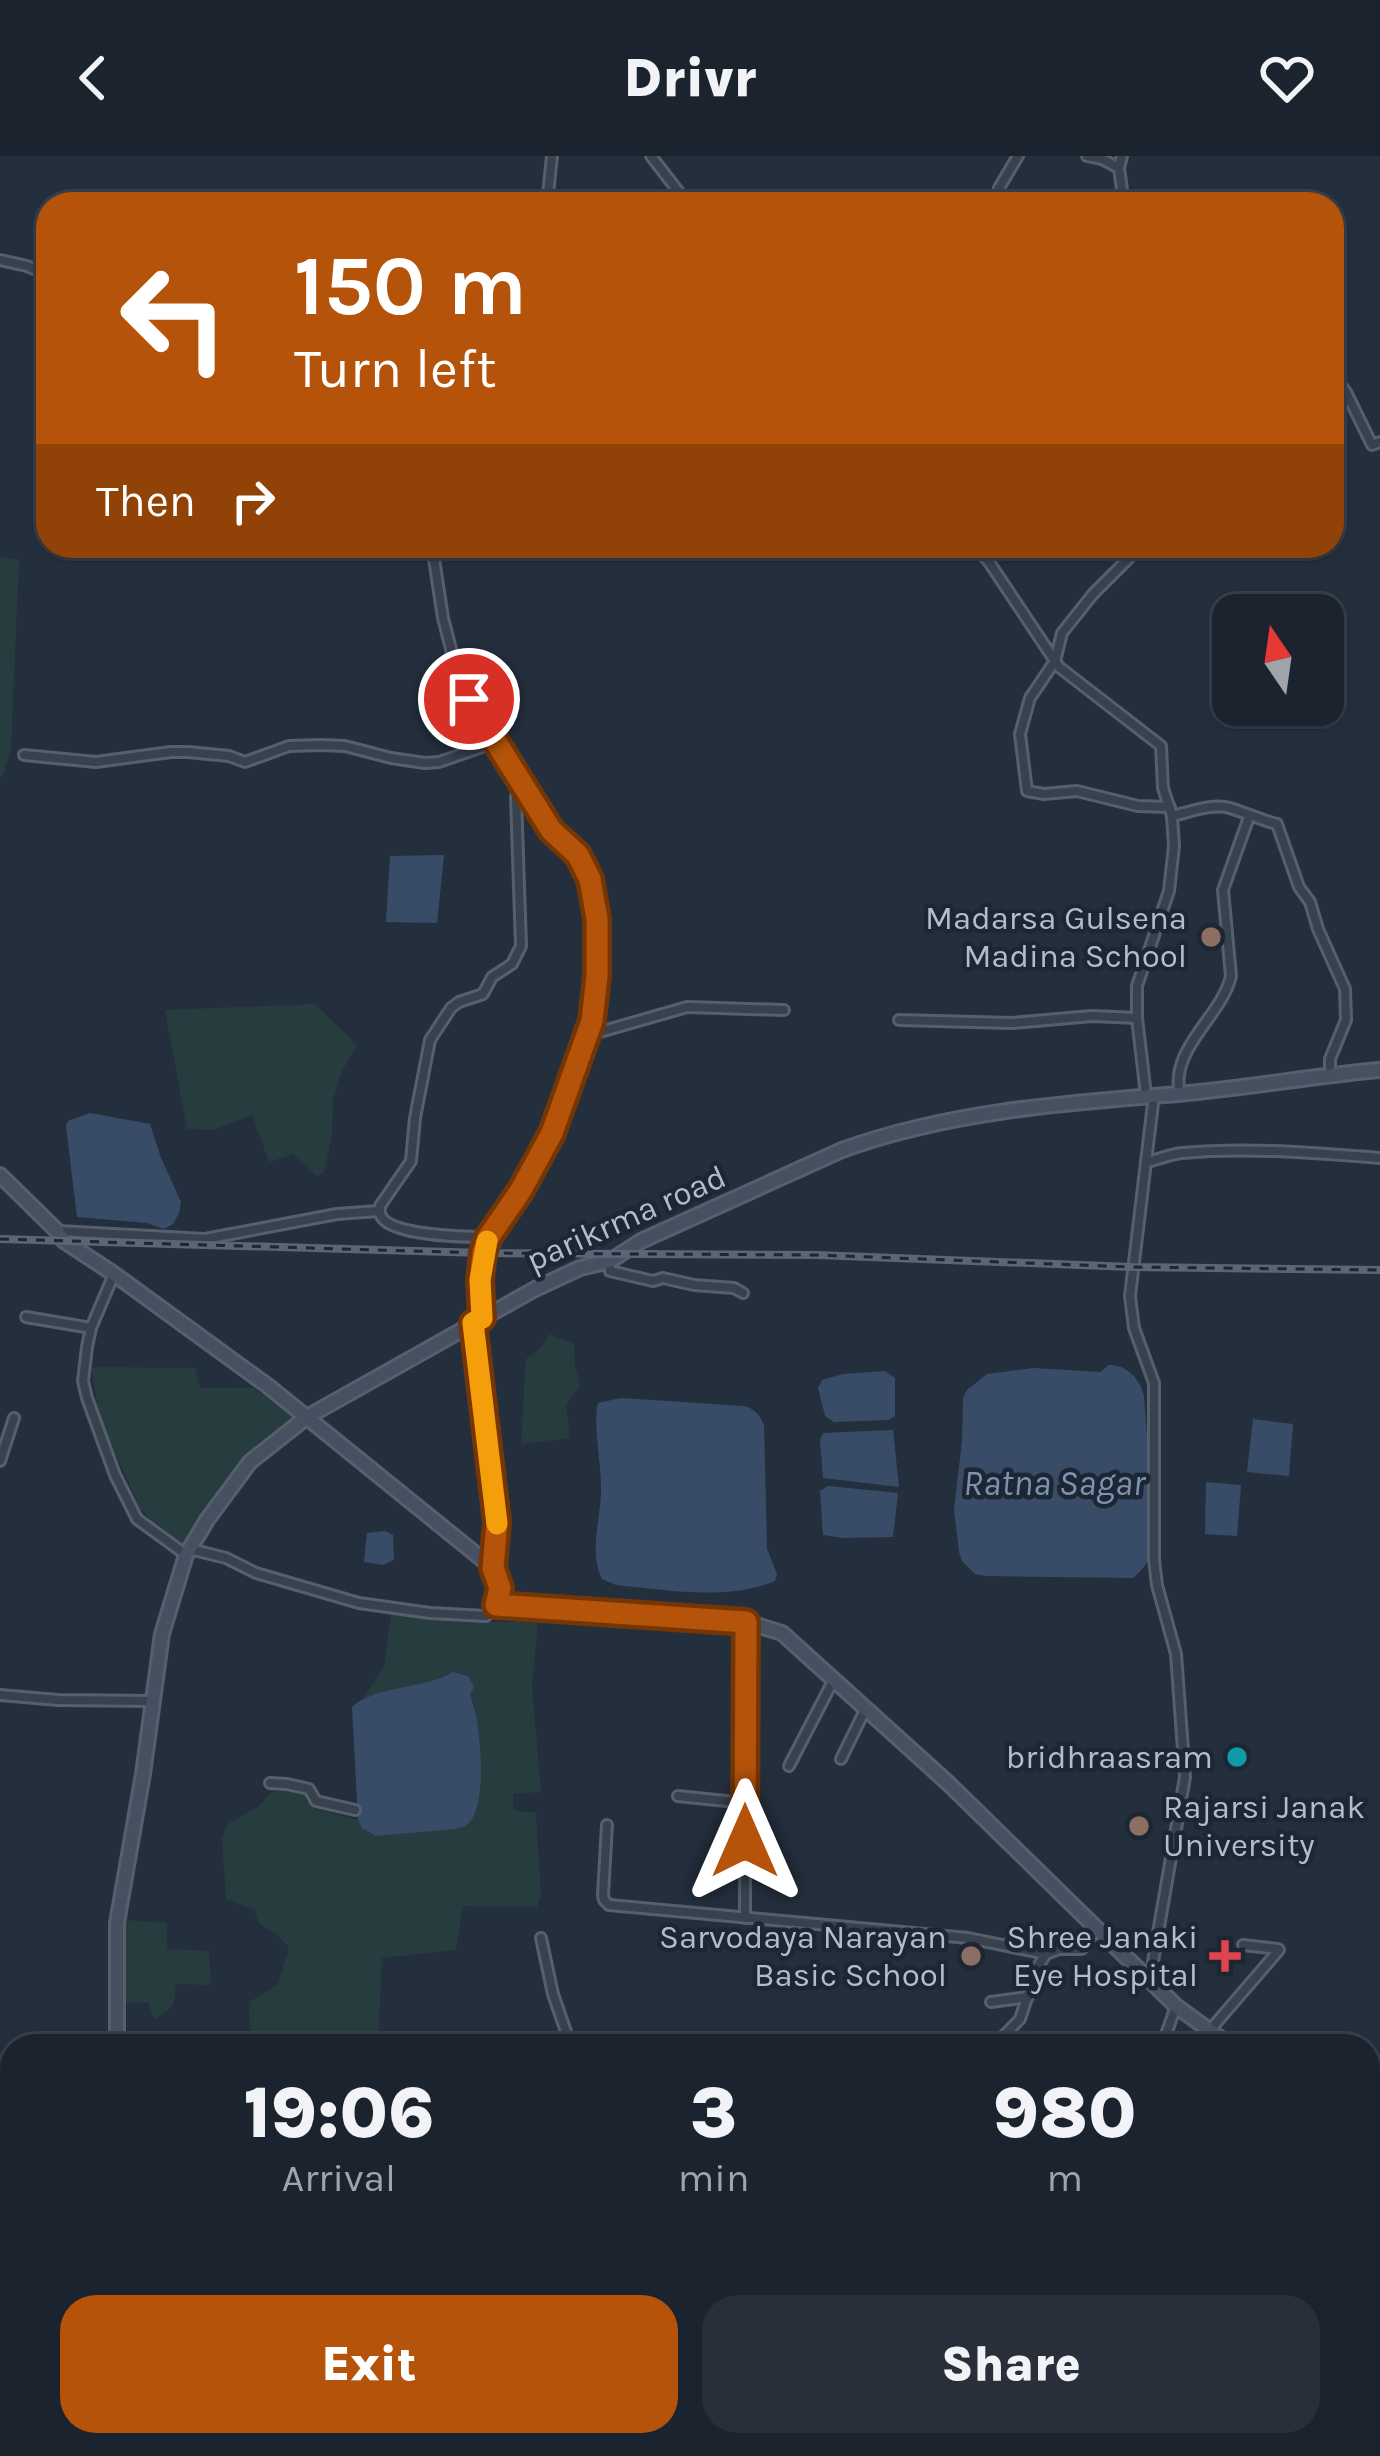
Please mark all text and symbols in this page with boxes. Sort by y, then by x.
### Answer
icon: back [60,45,126,111]
icon: heart [1254,45,1320,111]
text: Drivr [624,46,756,110]
text: 150 m [294,237,527,335]
icon: left [96,240,252,396]
text: Turn left [294,337,497,401]
icon: right [220,468,286,534]
text: Then [96,475,196,527]
north arrow [1212,594,1344,726]
map controls [1212,594,1344,726]
pin [418,648,520,750]
icon: arrive [436,666,502,732]
place label: Madarsa Gulsena Madina School [925,899,1187,975]
marker: Madarsa Gulsena Madina School [1198,924,1224,950]
street label: parikrma road [520,1157,732,1279]
water label: Ratna Sagar [963,1462,1147,1504]
place label: bridhraasram [1006,1738,1213,1776]
marker: bridhraasram [1224,1744,1250,1770]
position arrow [682,1778,808,1904]
place label: Rajarsi Janak University [1163,1788,1365,1864]
marker: Rajarsi Janak University [1126,1813,1152,1839]
place label: Sarvodaya Narayan Basic School [659,1918,947,1994]
place label: Shree Janaki Eye Hospital [1006,1918,1198,1994]
marker: Shree Janaki Eye Hospital [1209,1940,1241,1972]
marker: Sarvodaya Narayan Basic School [958,1943,984,1969]
text: 19:06 [243,2071,434,2155]
text: 3 [690,2071,737,2155]
text: 980 [993,2071,1137,2155]
text: Arrival [282,2155,396,2201]
text: min [678,2155,749,2201]
text: m [1046,2155,1083,2201]
button: Exit [60,2295,678,2433]
button: Share [702,2295,1320,2433]

